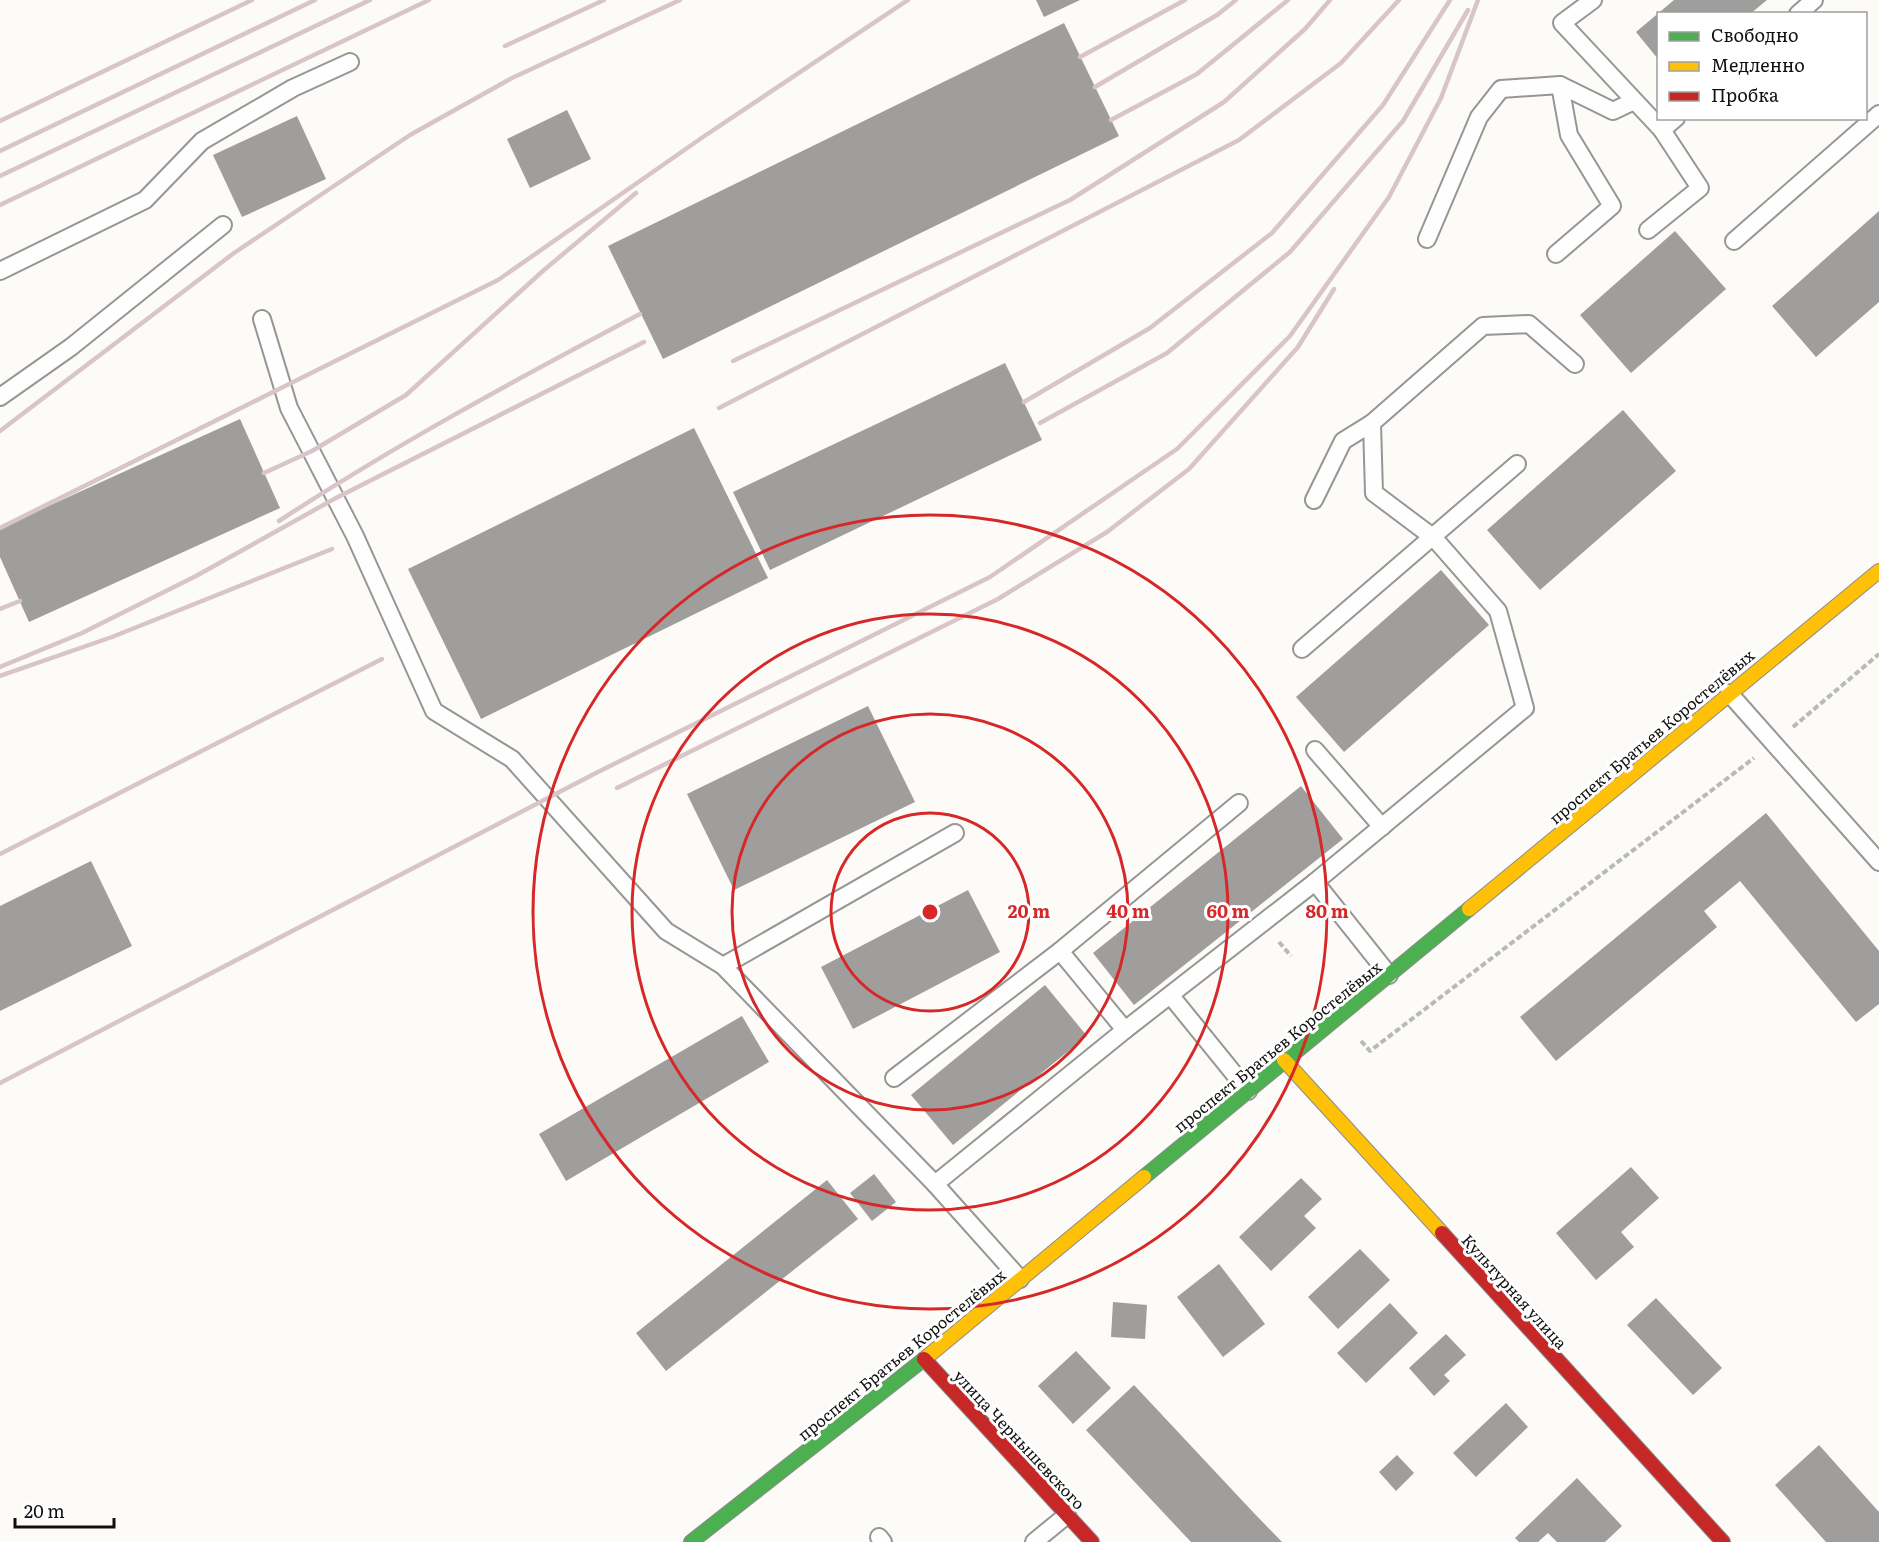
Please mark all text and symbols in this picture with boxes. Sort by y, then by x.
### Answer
legend [1657,12,1867,120]
text: Свободно [1711,21,1799,48]
text: Медленно [1711,51,1805,78]
text: Пробка [1711,81,1779,108]
street label: проспект Братьев Коростелёвых [1543,642,1760,829]
text: 20 m [1008,897,1050,924]
text: 40 m [1106,897,1150,924]
text: 60 m [1206,897,1250,924]
text: 80 m [1305,897,1349,924]
centre of rings [920,902,940,922]
street label: проспект Братьев Коростелёвых [1168,954,1387,1138]
street label: Культурная улица [1457,1228,1574,1354]
street label: проспект Братьев Коростелёвых [792,1262,1011,1446]
street label: улица Чернышевского [949,1364,1091,1514]
scale bar [15,1491,114,1529]
text: 20 m [24,1497,65,1524]

